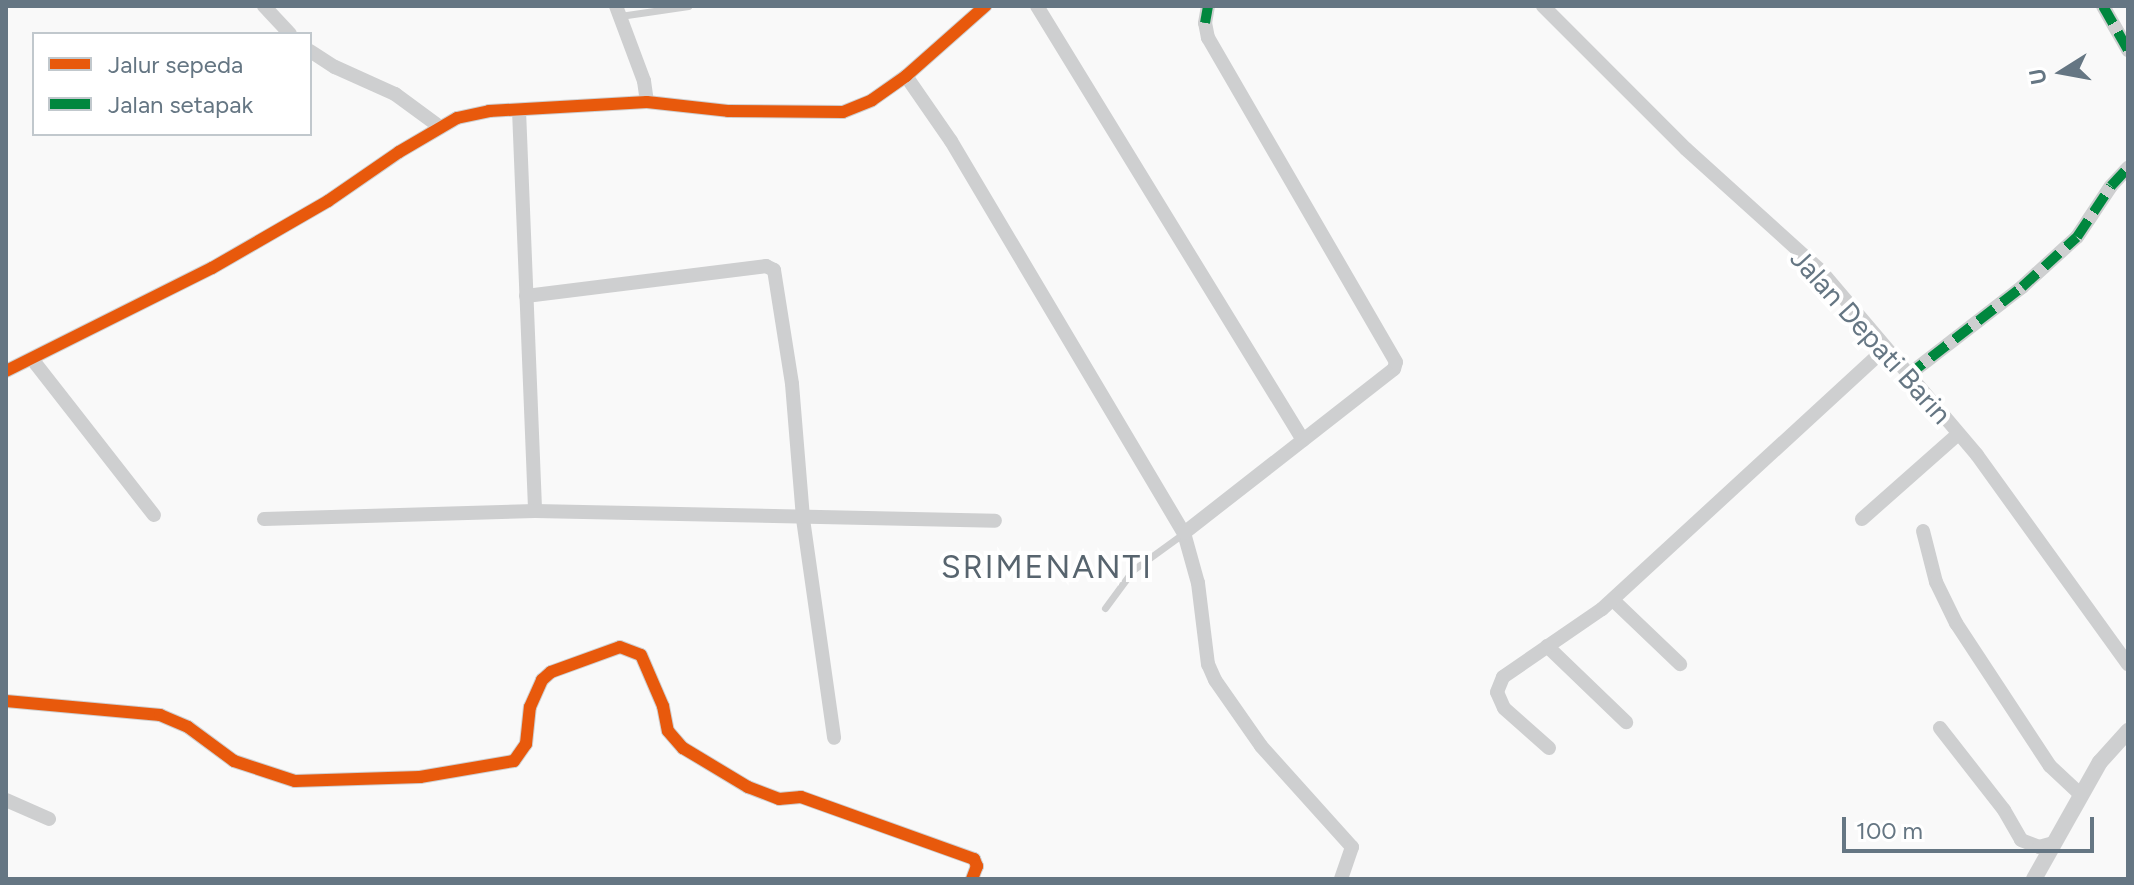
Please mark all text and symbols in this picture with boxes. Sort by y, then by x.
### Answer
legend [32,32,312,136]
north arrow [2022,32,2102,112]
text: Jalur sepeda [108,50,243,79]
text: U [2023,66,2053,87]
text: Jalan setapak [108,90,253,119]
street label: Jalan Depati Barin [1784,242,1958,430]
district label: SRIMENANTI [941,548,1153,586]
scale bar [1846,801,2098,851]
text: 100 m [1856,816,1923,845]

